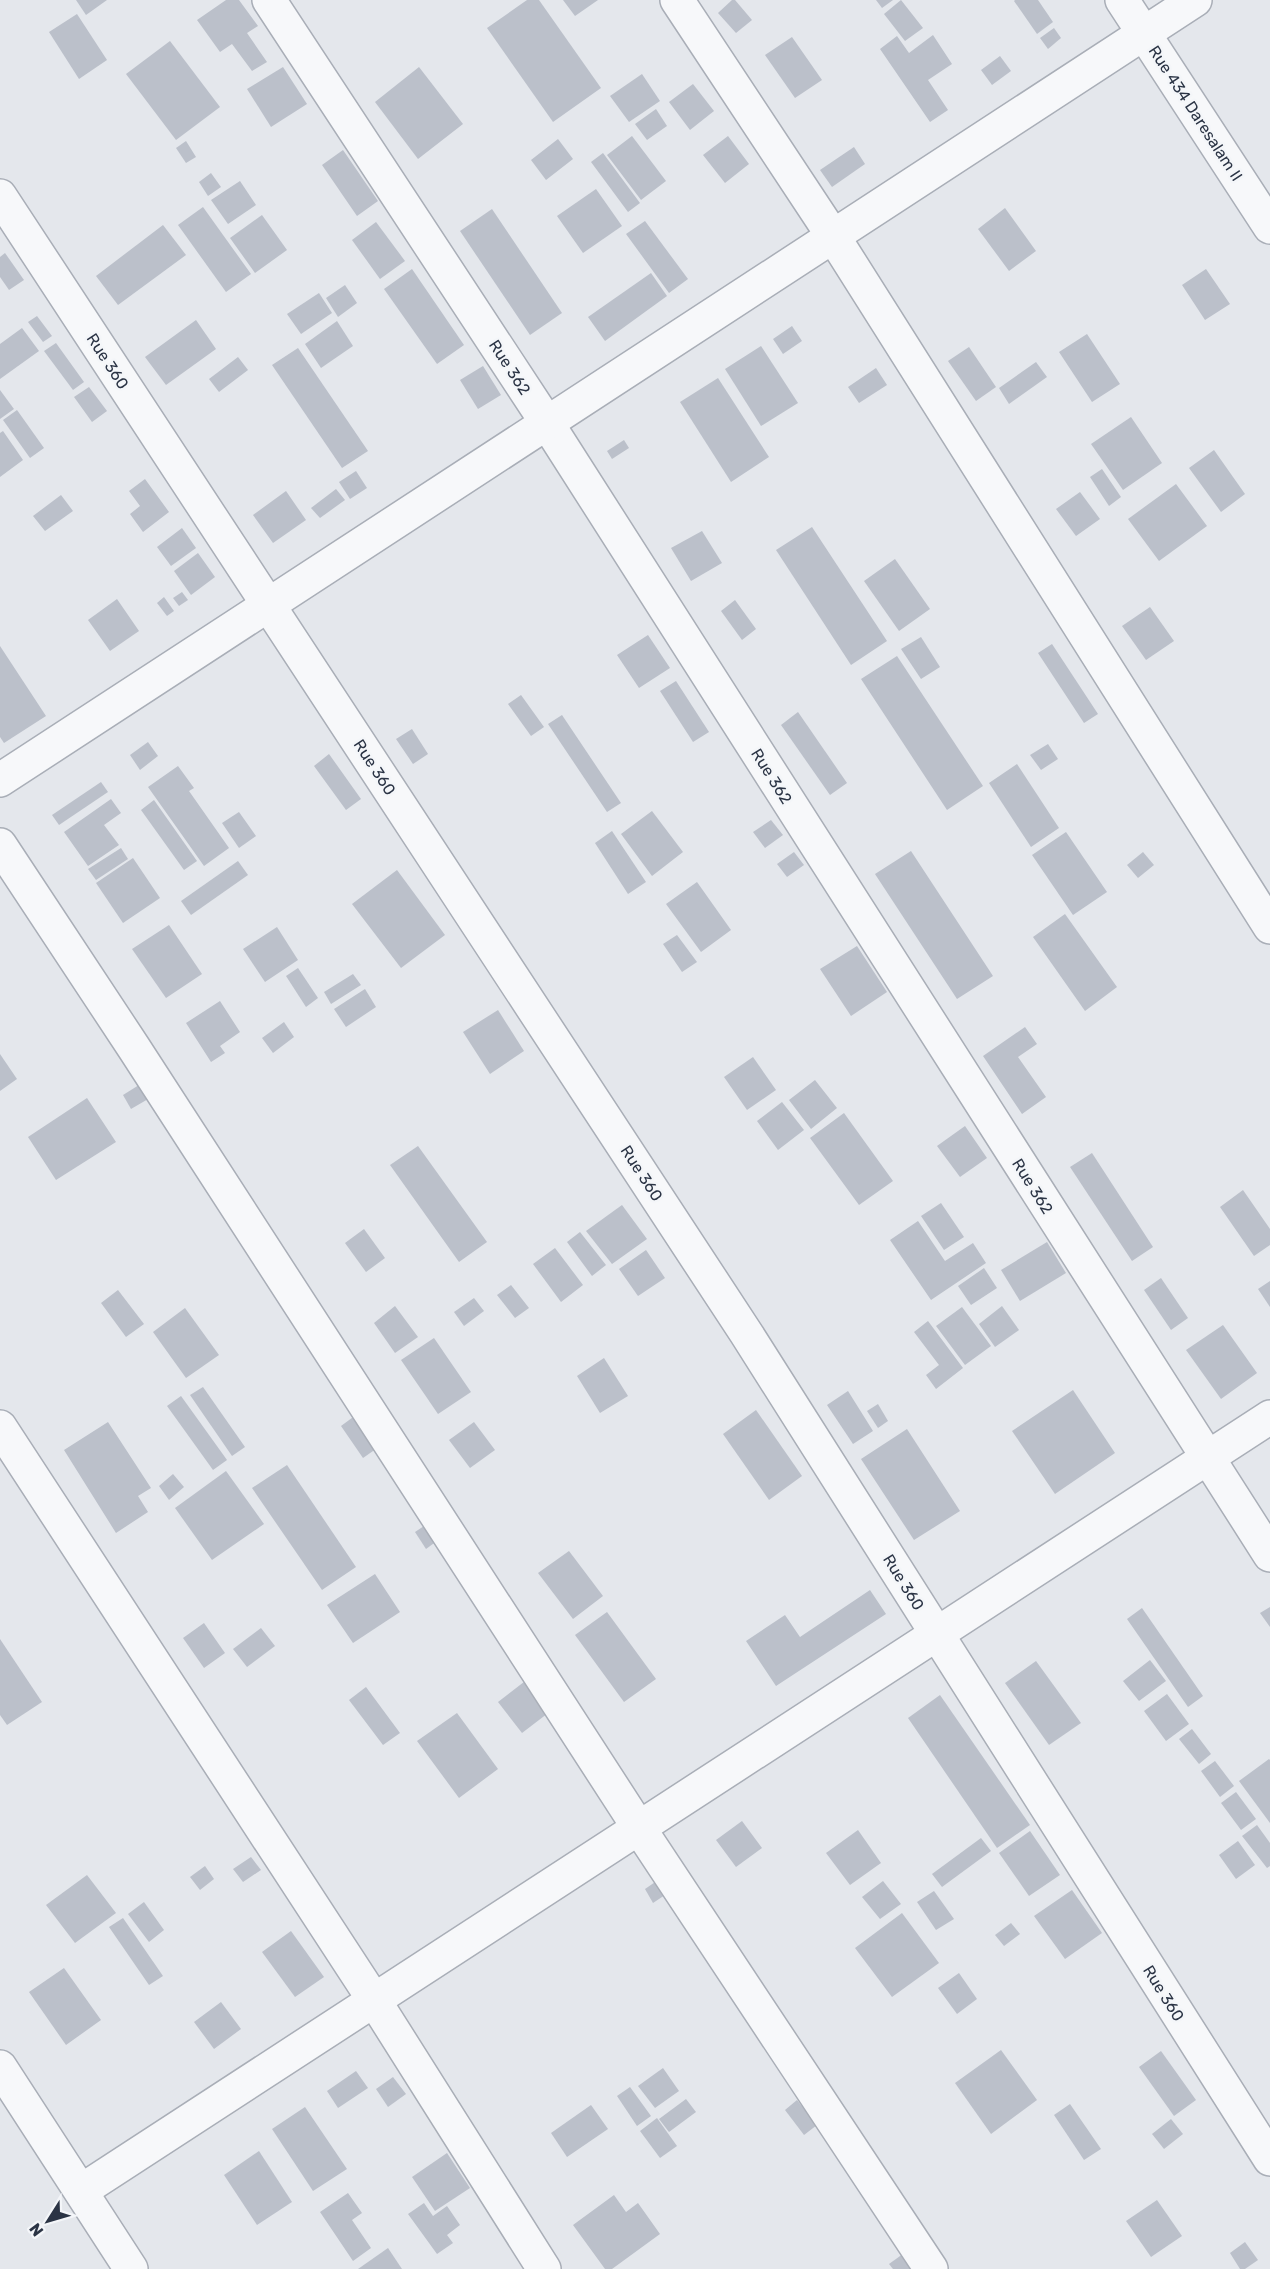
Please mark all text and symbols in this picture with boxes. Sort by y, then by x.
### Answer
street label: Rue 434 Daresalam II [1145,42,1247,185]
street label: Rue 360 [83,330,133,393]
street label: Rue 362 [485,336,534,398]
street label: Rue 360 [350,736,400,799]
street label: Rue 362 [747,745,796,807]
street label: Rue 360 [617,1142,667,1205]
street label: Rue 362 [1008,1155,1057,1217]
street label: Rue 360 [879,1551,928,1614]
street label: Rue 360 [1139,1962,1188,2025]
north arrow [18,2191,78,2251]
text: N [25,2219,47,2240]

